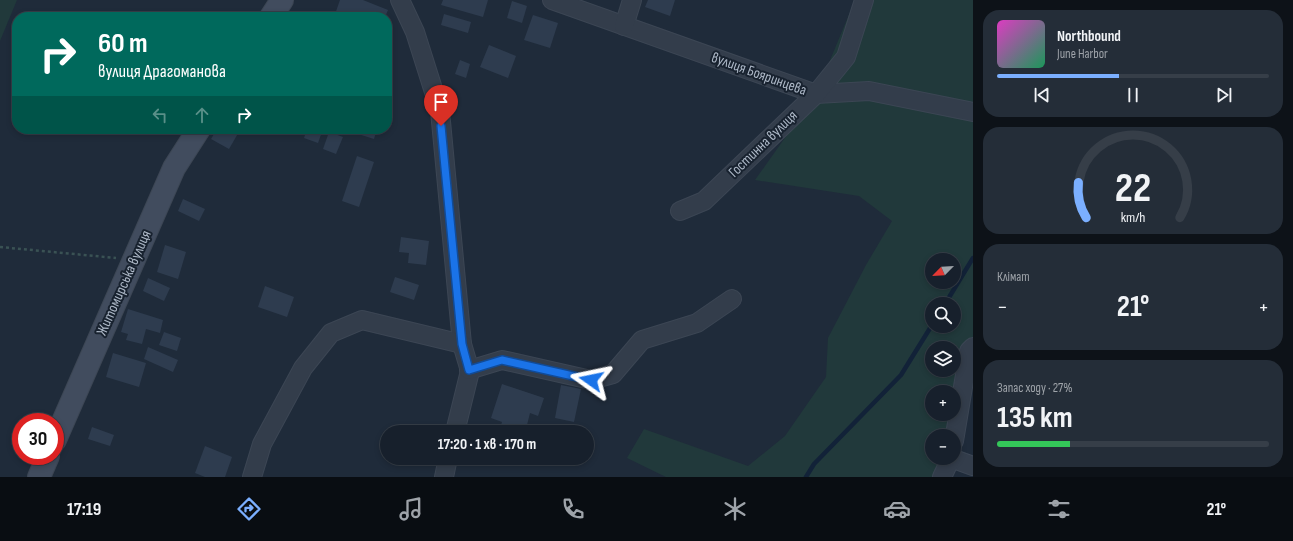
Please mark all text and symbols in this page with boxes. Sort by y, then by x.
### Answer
text: 60 m [98,27,147,60]
text: Northbound [1057,27,1121,46]
icon: right [32,28,84,80]
text: June Harbor [1057,46,1108,62]
street label: вулиця Бояринцева [709,48,809,100]
text: вулиця Драгоманова [98,61,226,82]
icon: previous [1031,84,1053,106]
icon: pause [1122,84,1144,106]
icon: next [1213,84,1235,106]
pin [424,85,458,126]
icon: arrive [430,91,452,113]
icon: left [149,104,171,126]
icon: ahead [191,104,213,126]
icon: right [233,104,255,126]
street label: Гостинна вулиця [724,106,802,182]
text: 22 [1115,164,1151,213]
text: km/h [1121,209,1145,226]
street label: Житомирська вулиця [92,227,156,339]
north arrow [925,253,961,289]
map controls [925,253,961,465]
text: Клімат [997,269,1030,285]
text: 21° [1117,289,1149,325]
text: − [997,294,1008,321]
text: + [1258,294,1269,321]
button: search [925,297,961,333]
button: layers [925,341,961,377]
position arrow [570,359,612,401]
text: Запас ходу · 27% [997,380,1073,396]
button: + [925,385,961,421]
text: 135 km [997,400,1073,436]
speed limit sign: 30 [12,413,64,465]
button: − [925,429,961,465]
text: 17:20 · 1 хв · 170 m [438,435,536,454]
icon: directions [235,495,263,523]
icon: music [397,495,425,523]
icon: phone [559,495,587,523]
icon: climate [721,495,749,523]
icon: car [883,495,911,523]
icon: filters [1045,495,1073,523]
text: 17:19 [67,499,101,520]
text: 21° [1206,499,1226,520]

